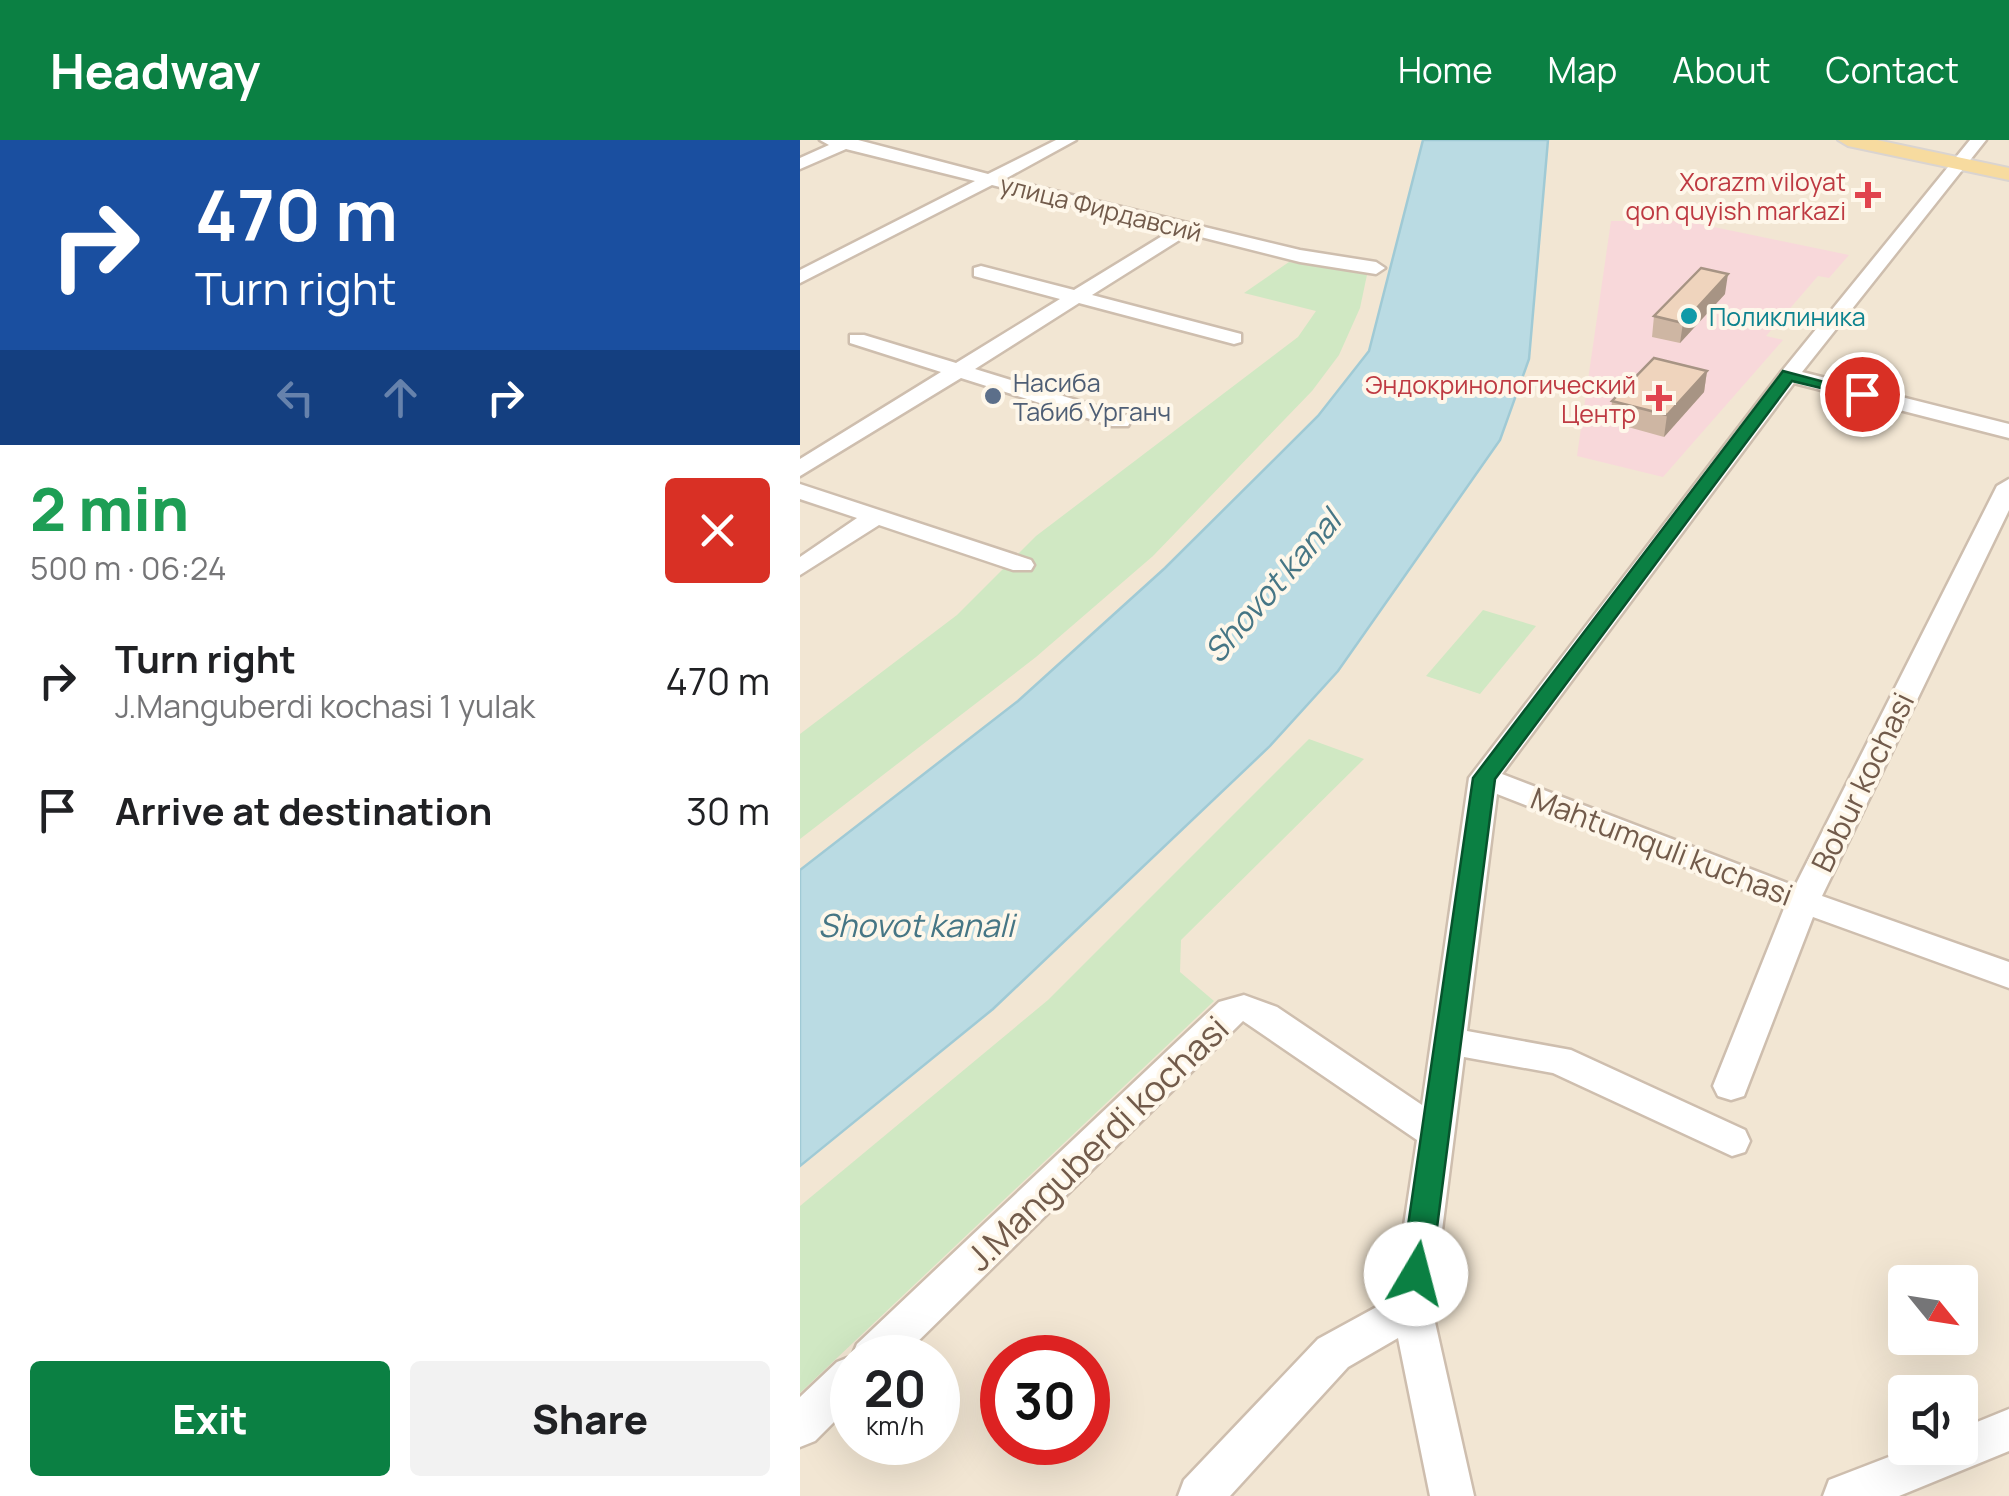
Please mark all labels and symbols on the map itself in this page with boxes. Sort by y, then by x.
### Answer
place label: Xorazm viloyat qon quyish markazi [1625,164,1846,228]
street label: улица Фирдавсий [996,166,1206,250]
marker: Xorazm viloyat qon quyish markazi [1855,182,1881,208]
place label: Поликлиника [1709,299,1866,334]
marker: Поликлиника [1678,305,1700,327]
pin [1820,352,1905,437]
place label: Насиба Табиб Урганч [1013,365,1171,429]
place label: Эндокринологический Центр [1365,367,1636,431]
marker: Насиба Табиб Урганч [982,385,1004,407]
marker: Эндокринологический Центр [1646,385,1672,411]
water label: Shovot kanal [1193,498,1353,672]
street label: Bobur kochasi [1801,686,1923,878]
street label: Mahtumquli kuchasi [1525,777,1799,915]
water label: Shovot kanali [818,903,1018,947]
street label: J.Manguberdi kochasi [955,1005,1239,1281]
position arrow [1364,1222,1468,1326]
north arrow [1888,1265,1978,1355]
speed limit sign: 30 [980,1335,1110,1465]

